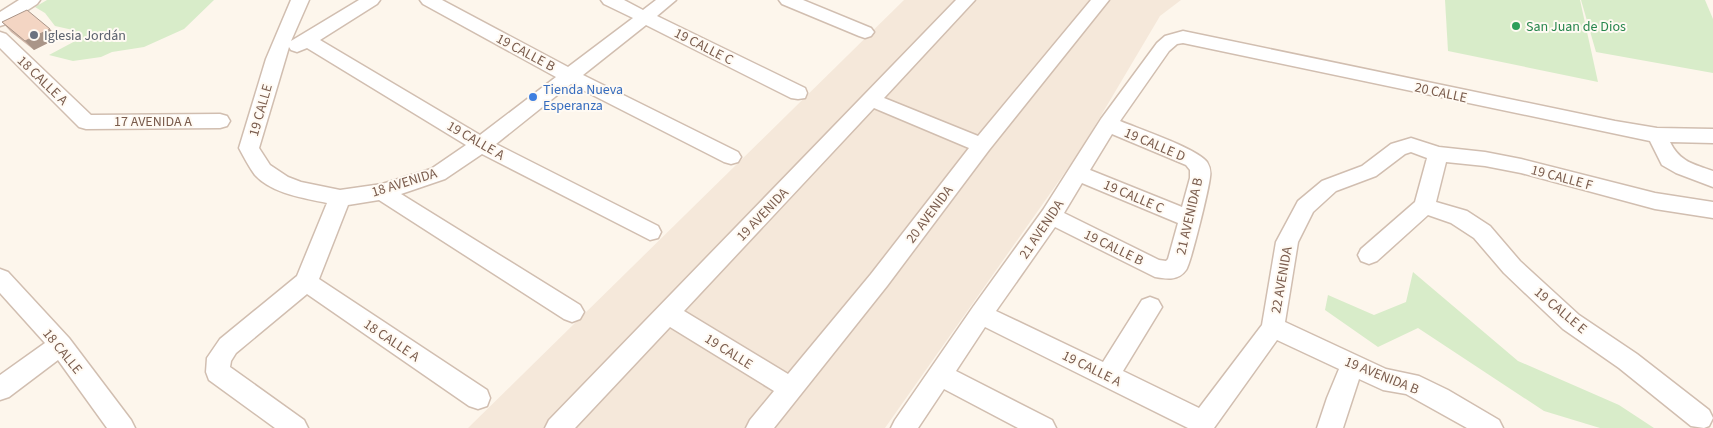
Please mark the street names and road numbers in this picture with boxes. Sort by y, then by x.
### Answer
street label: 19 CALLE C [670,23,737,70]
street label: 19 CALLE B [492,29,559,77]
street label: 18 CALLE A [12,51,72,110]
street label: 20 CALLE [1413,78,1469,108]
street label: 19 CALLE [244,82,278,139]
street label: 17 AVENIDA A [114,112,192,132]
street label: 19 CALLE A [443,116,508,166]
street label: 19 CALLE D [1121,123,1188,167]
street label: 19 CALLE F [1529,160,1595,196]
street label: 18 AVENIDA [369,163,440,202]
street label: 19 CALLE C [1100,175,1167,219]
street label: 21 AVENIDA B [1171,176,1209,257]
street label: 20 AVENIDA [901,181,958,248]
street label: 19 AVENIDA [732,183,794,246]
street label: 21 AVENIDA [1015,196,1069,263]
street label: 19 CALLE B [1080,225,1147,271]
street label: 22 AVENIDA [1266,245,1298,315]
street label: 19 CALLE E [1530,283,1591,339]
street label: 18 CALLE A [359,315,424,367]
street label: 18 CALLE [38,325,87,379]
street label: 19 CALLE [701,329,756,374]
street label: 19 CALLE A [1059,346,1125,392]
street label: 19 AVENIDA B [1341,352,1422,400]

